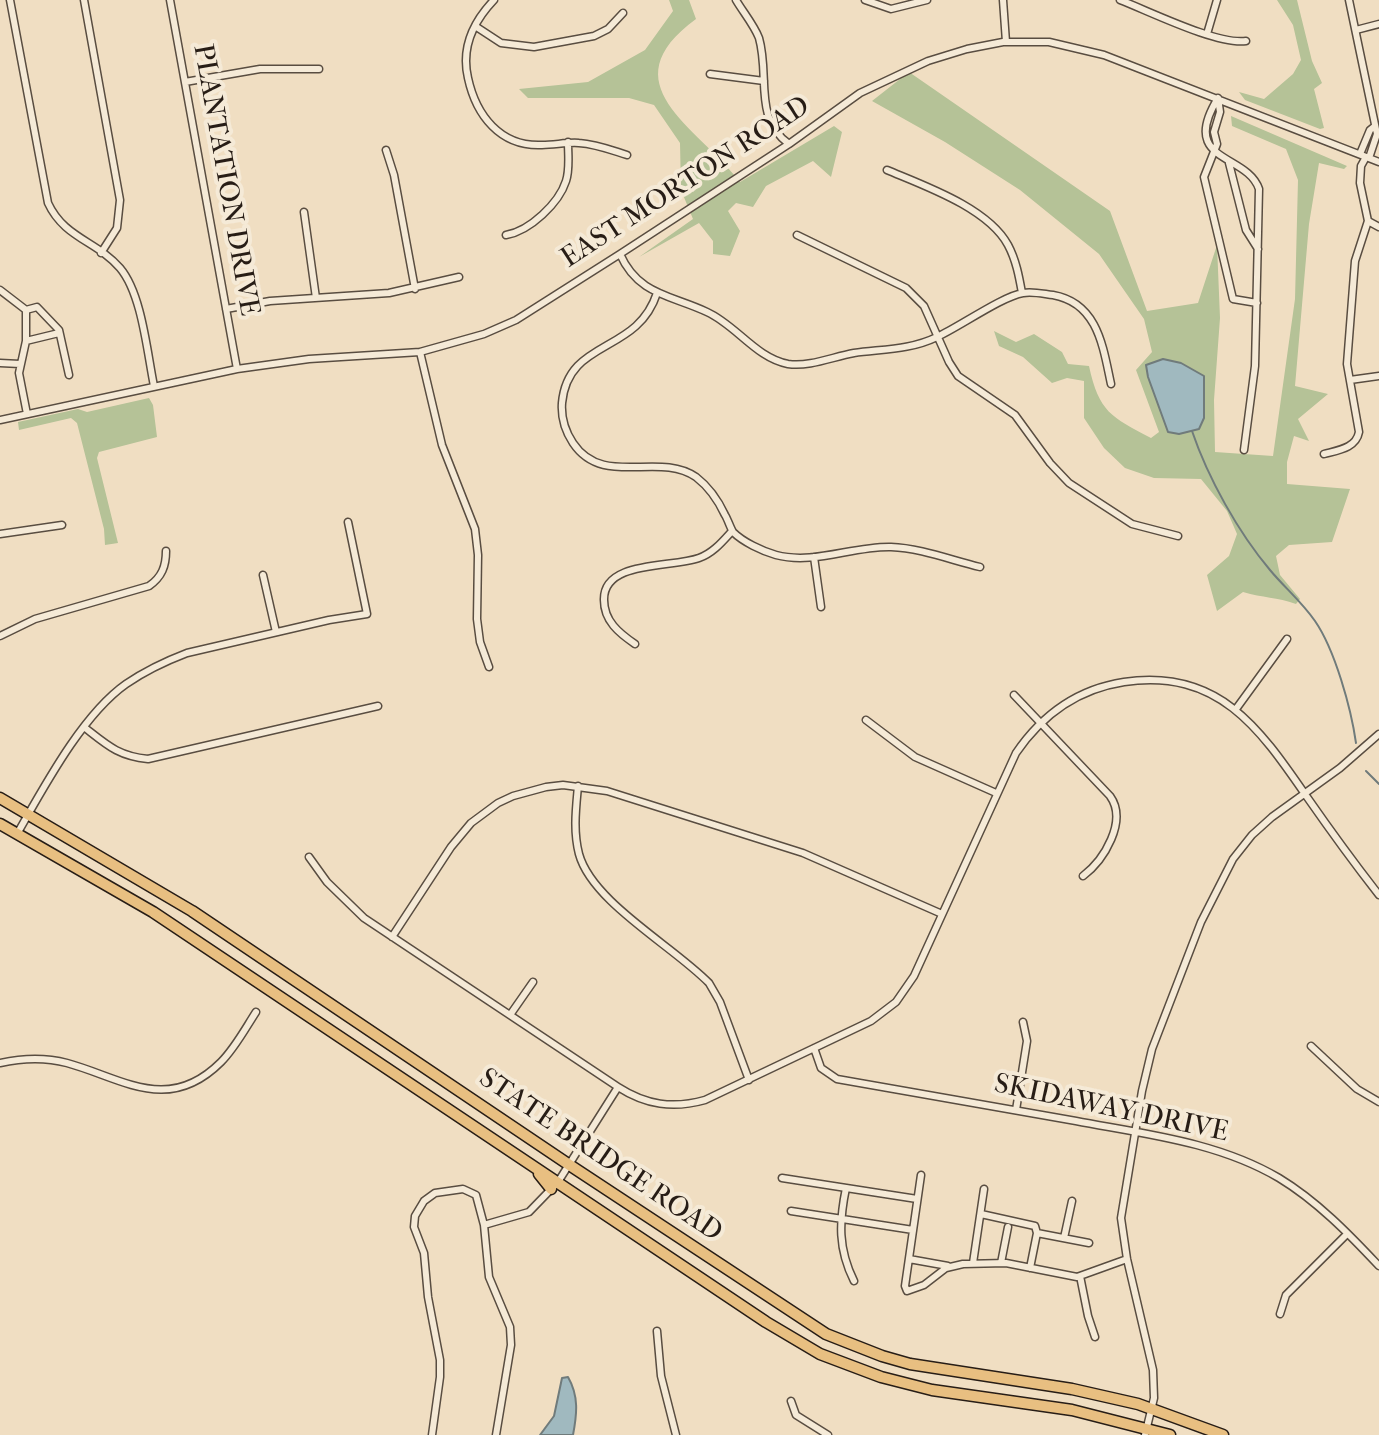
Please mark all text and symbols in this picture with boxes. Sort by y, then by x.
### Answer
street label: PLANTATION DRIVE [185,42,265,318]
street label: EAST MORTON ROAD [555,90,817,276]
street label: STATE BRIDGE ROAD [472,1062,728,1250]
street label: SKIDAWAY DRIVE [991,1068,1231,1150]

